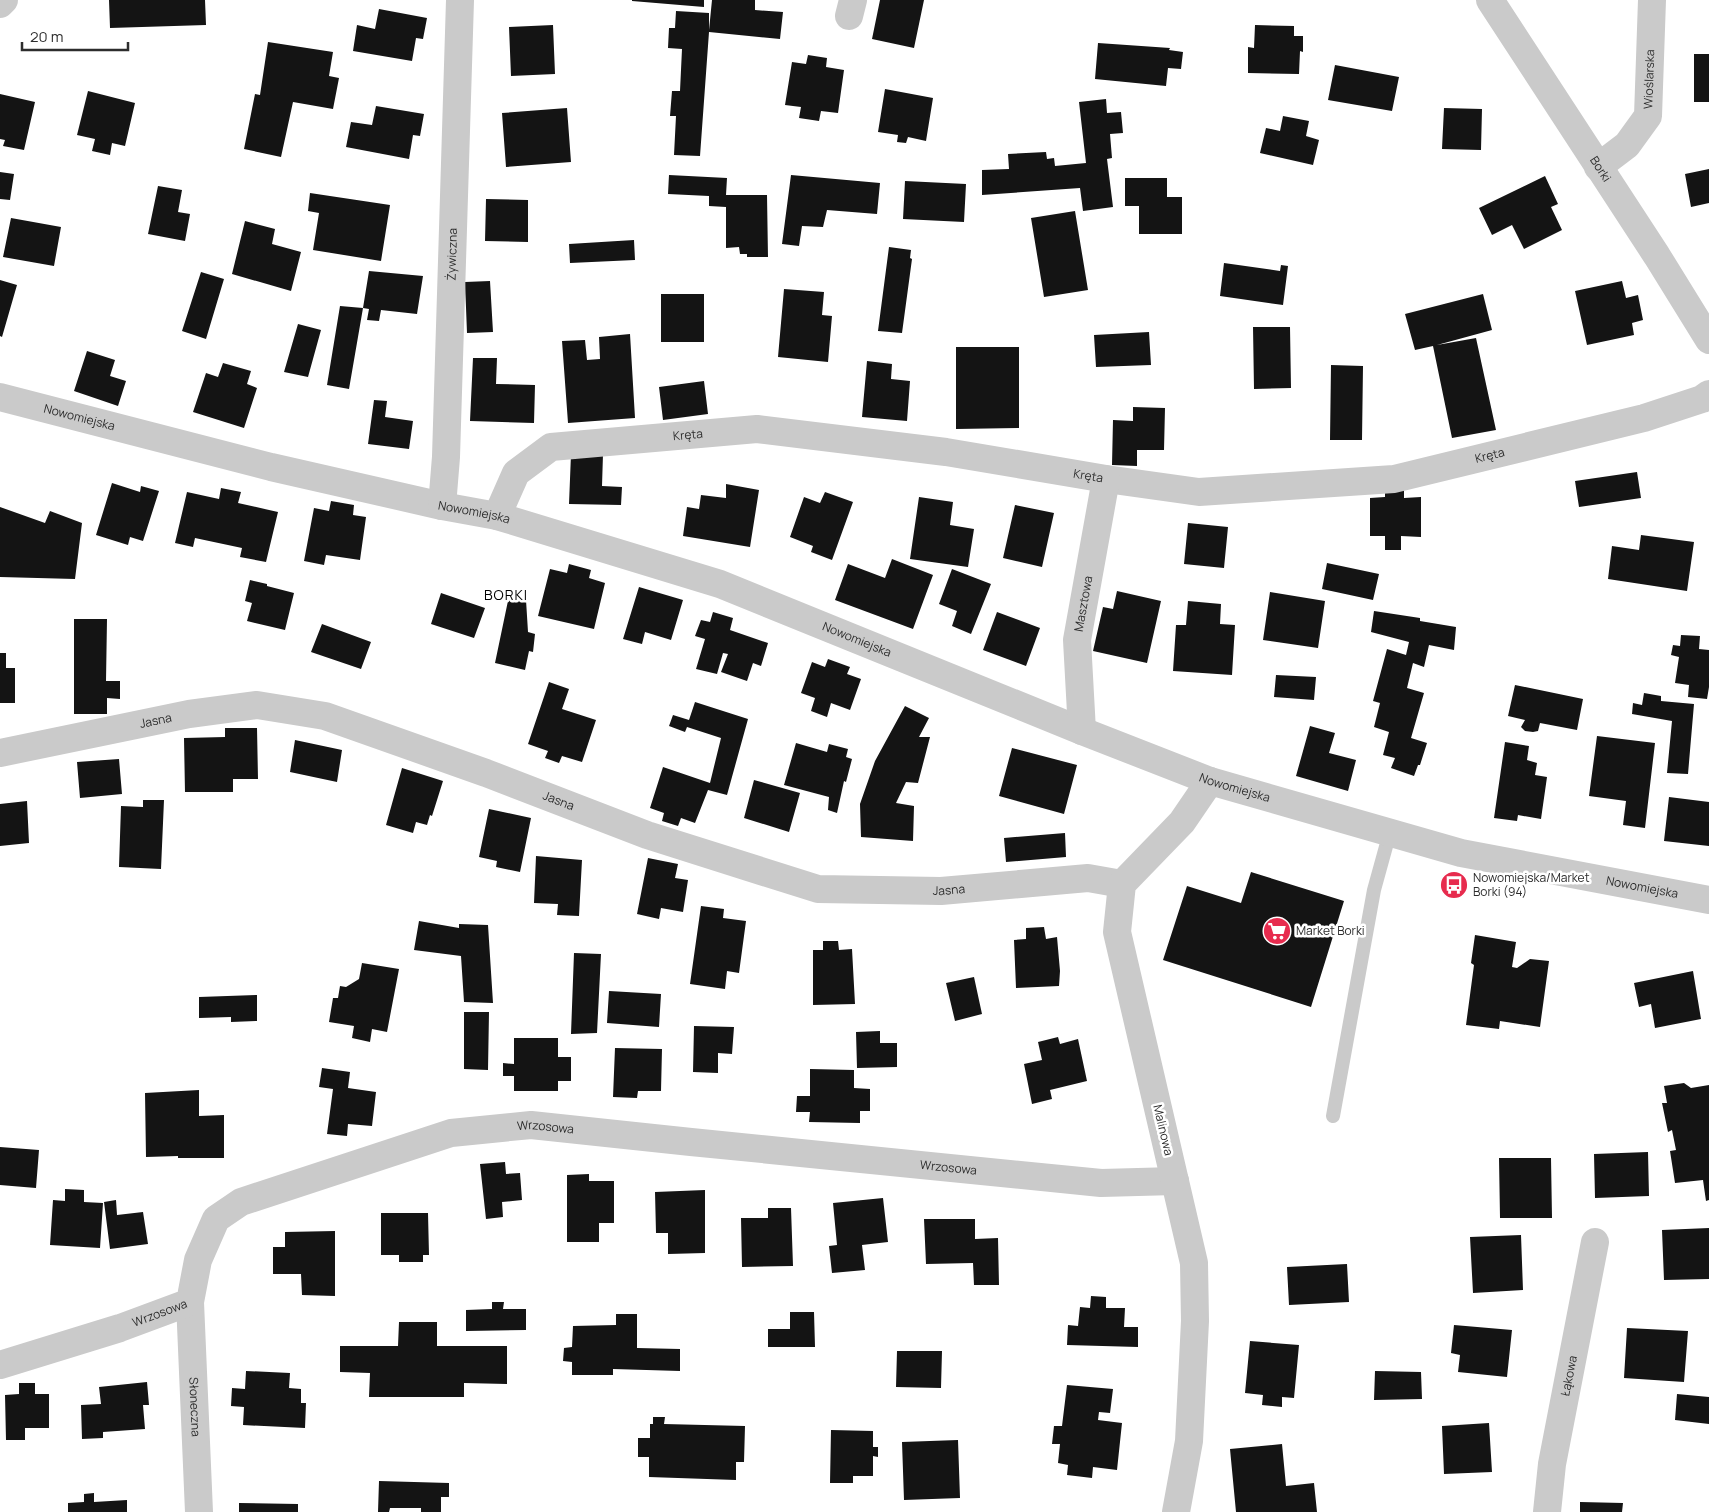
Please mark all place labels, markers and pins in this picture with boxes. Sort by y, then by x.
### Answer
place label: Nowomiejska/Market Borki (94) [1473,869,1590,900]
bus stop icon: Nowomiejska/Market Borki (94) [1439,870,1469,900]
supermarket icon: Market Borki [1262,916,1292,946]
place label: Market Borki [1296,922,1365,939]

